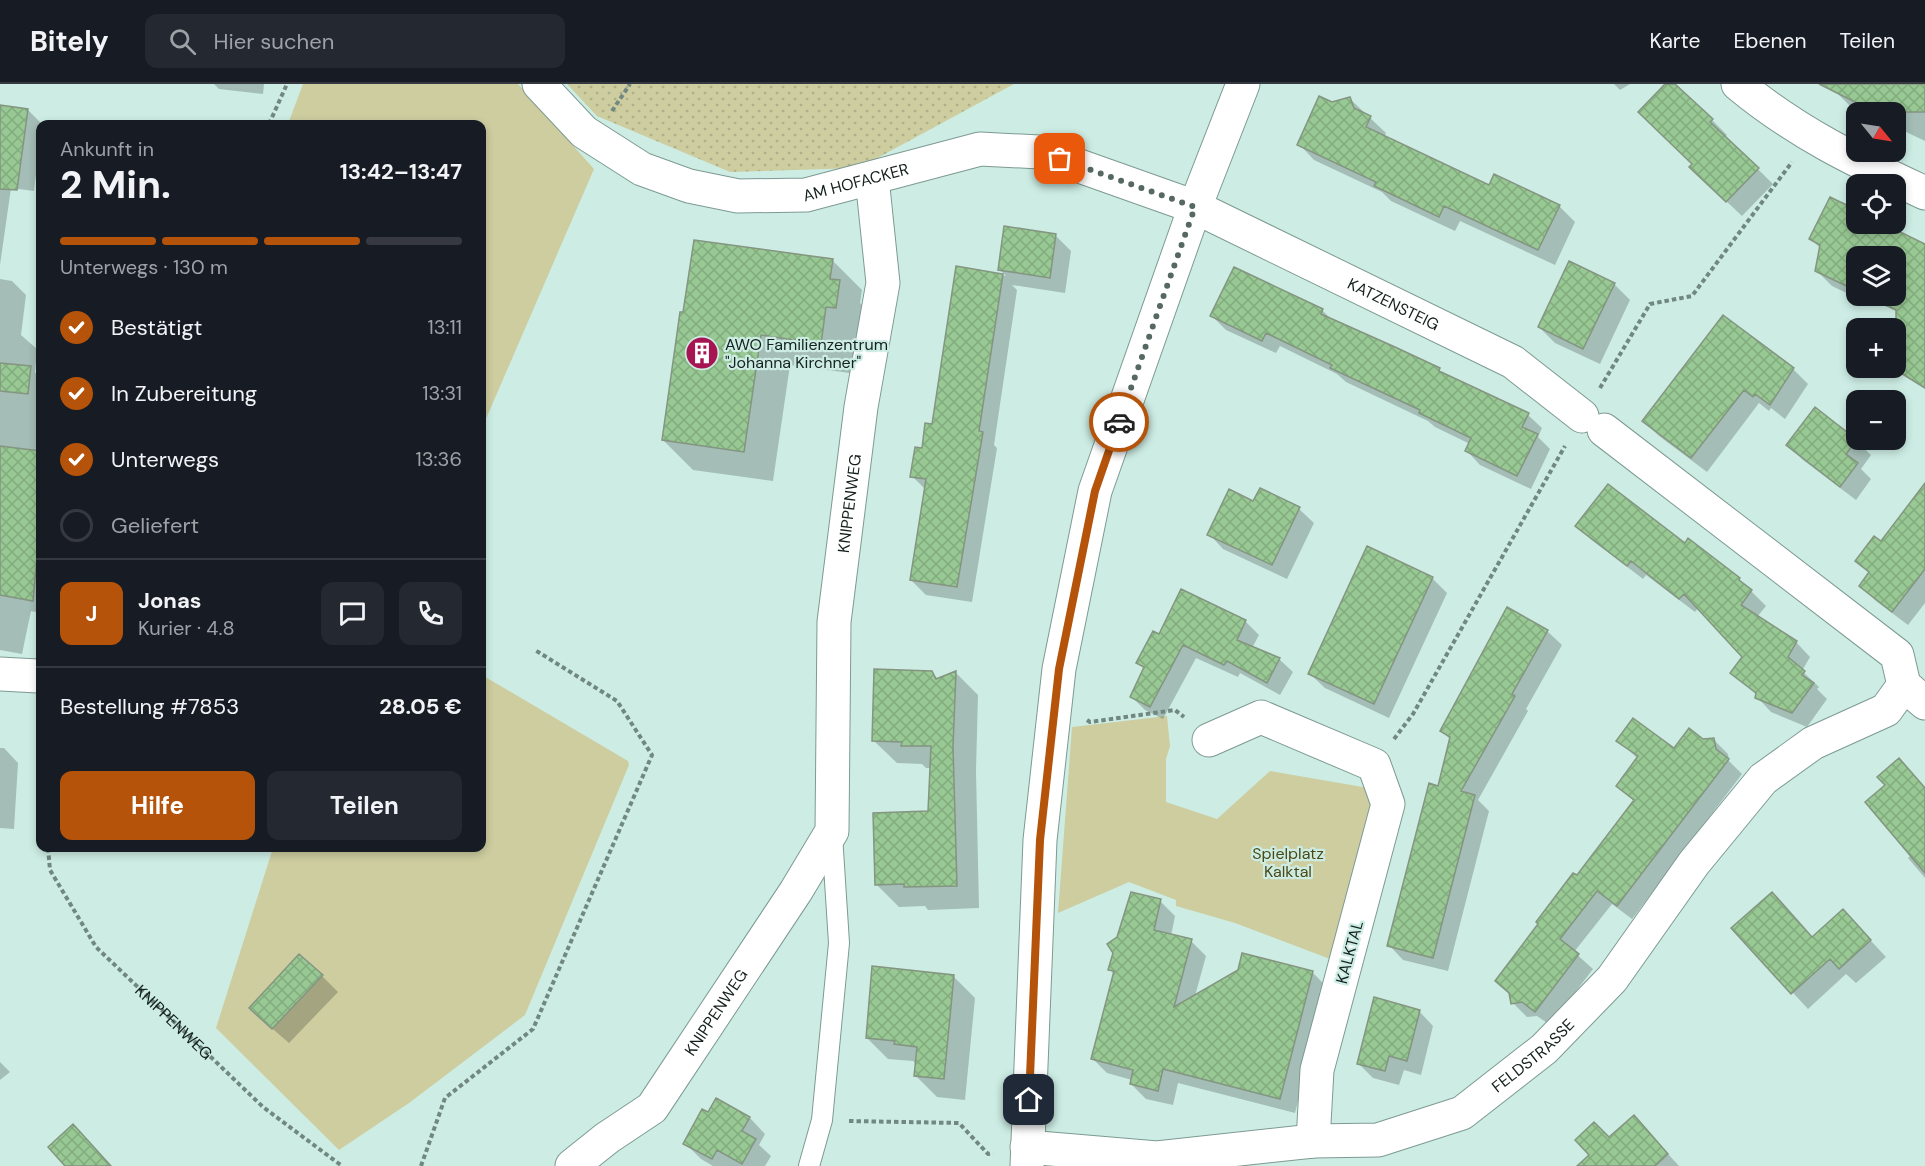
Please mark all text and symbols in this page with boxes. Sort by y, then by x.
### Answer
search box [145,14,565,68]
text: Bitely [30,23,109,60]
icon: search [166,25,199,58]
text: Hier suchen [214,27,334,56]
text: Karte [1650,27,1700,55]
text: Ebenen [1733,27,1806,55]
text: Teilen [1839,27,1895,55]
north arrow [1846,102,1906,162]
map controls [1846,102,1906,450]
pin [1034,133,1085,184]
text: Ankunft in [60,136,154,162]
icon: bag [1043,142,1076,175]
text: 13:42–13:47 [340,157,462,186]
street label: AM HOFACKER [801,158,911,206]
text: 2 Min. [60,159,171,210]
button: locate [1846,174,1906,234]
button: layers [1846,246,1906,306]
text: Unterwegs · 130 m [60,254,228,280]
street label: KATZENSTEIG [1344,273,1443,335]
icon: check [60,311,93,344]
text: Bestätigt [111,313,202,342]
text: 13:11 [427,314,462,340]
button: + [1846,318,1906,378]
place label: AWO Familienzentrum "Johanna Kirchner" [725,334,888,373]
building icon: AWO Familienzentrum "Johanna Kirchner" [684,335,720,371]
icon: check [60,377,93,410]
text: In Zubereitung [111,379,257,408]
text: 13:31 [422,380,462,406]
button: − [1846,390,1906,450]
courier [1089,392,1149,452]
icon: car [1103,406,1136,439]
icon: check [60,443,93,476]
text: Unterwegs [111,445,219,474]
text: 13:36 [416,446,462,472]
street label: KNIPPENWEG [833,453,866,554]
text: Geliefert [111,511,199,540]
button: chat [321,582,384,645]
button: phone [399,582,462,645]
text: Jonas [138,586,202,615]
text: J [86,599,97,628]
text: Kurier · 4.8 [138,615,235,641]
text: Bestellung #7853 [60,692,239,721]
text: 28.05 € [379,692,462,721]
button: Hilfe [60,771,255,840]
button: Teilen [267,771,462,840]
park label: Spielplatz Kalktal [1252,843,1324,882]
street label: KALKTAL [1331,918,1368,986]
street label: KNIPPENWEG [680,965,752,1060]
street label: KNIPPENWEG [131,980,217,1064]
street label: FELDSTRASSE [1487,1014,1579,1097]
pin [1003,1074,1054,1125]
icon: home [1012,1083,1045,1116]

